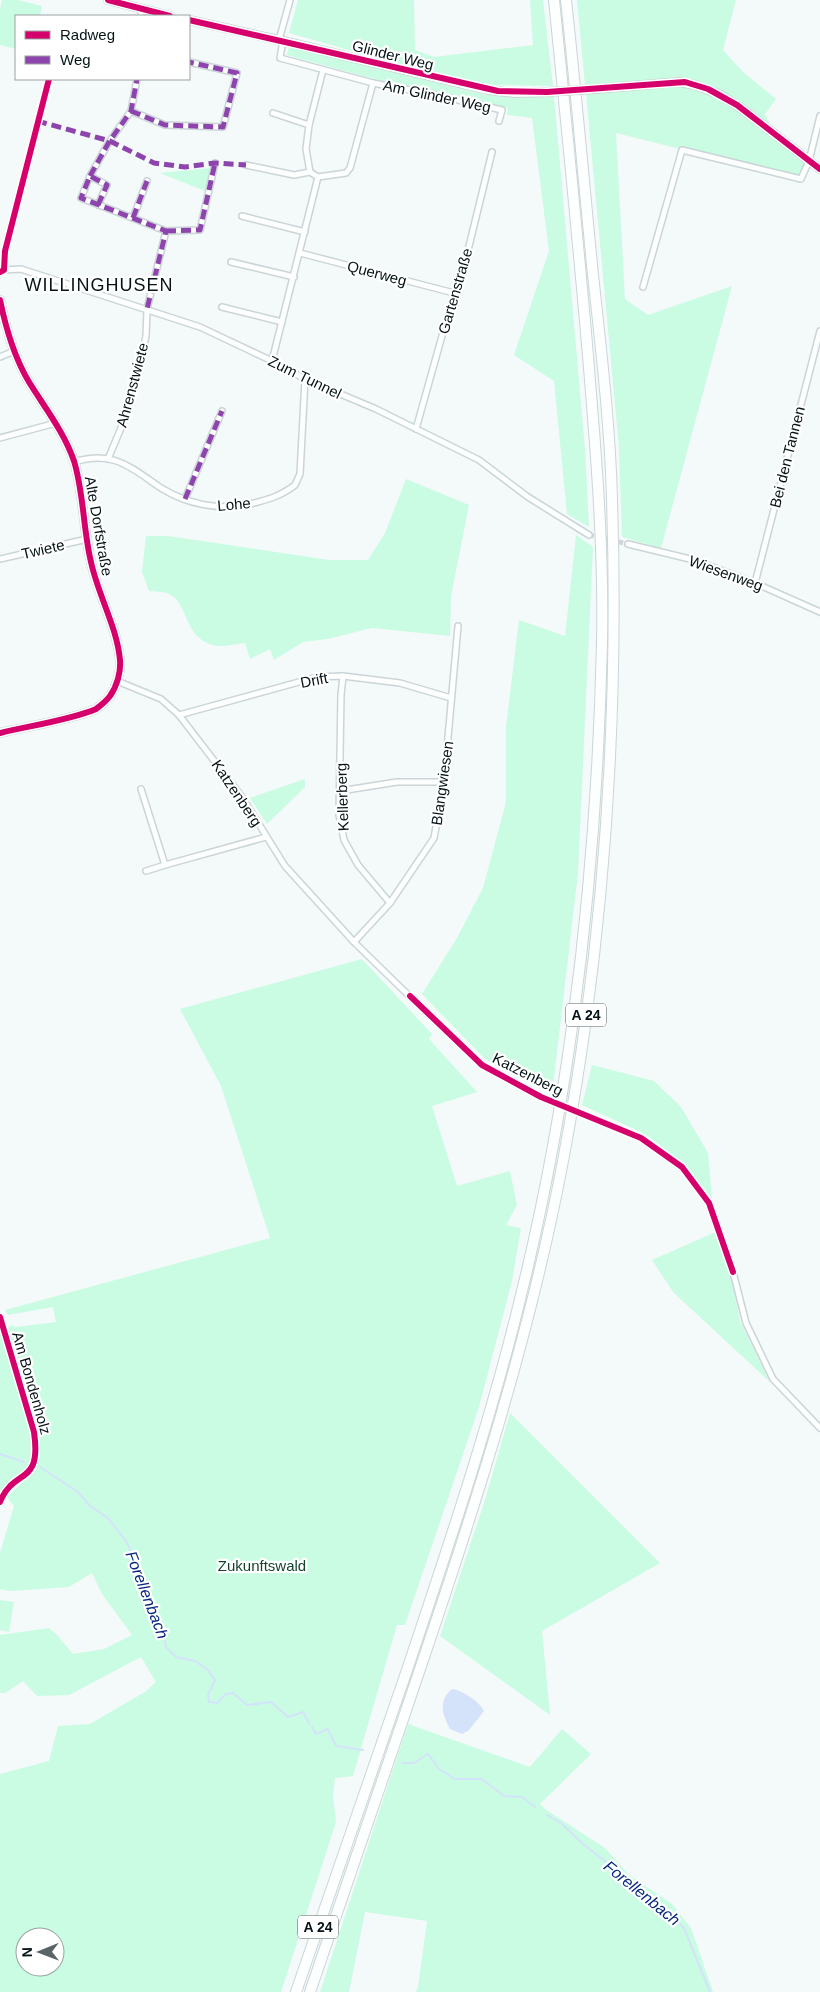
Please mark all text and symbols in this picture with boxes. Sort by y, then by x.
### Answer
legend [15,15,190,80]
text: Radweg [60,26,115,43]
street label: Glinder Weg [351,37,435,73]
text: Weg [60,51,91,68]
street label: Am Glinder Weg [382,76,492,116]
street label: Gartenstraße [435,246,475,336]
street label: Querweg [345,257,409,289]
district label: WILLINGHUSEN [24,275,174,295]
street label: Ahrenstwiete [113,341,151,429]
street label: Zum Tunnel [266,352,344,402]
street label: Bei den Tannen [766,404,808,510]
street label: Alte Dorfstraße [82,475,116,577]
street label: Lohe [217,494,251,514]
street label: Twiete [20,536,66,562]
street label: Wiesenweg [687,552,765,594]
street label: Drift [299,669,330,691]
street label: Blangwiesen [428,740,456,826]
street label: Katzenberg [208,756,266,830]
street label: Kellerberg [332,763,352,831]
road number: A 24 [566,1004,606,1026]
street label: Katzenberg [490,1049,566,1099]
street label: Am Bondenholz [9,1330,55,1436]
water label: Forellenbach [122,1549,172,1641]
park label: Zukunftswald [218,1557,306,1574]
water label: Forellenbach [601,1857,683,1929]
road number: A 24 [298,1915,338,1938]
north arrow [15,1927,65,1977]
text: N [19,1947,35,1957]

